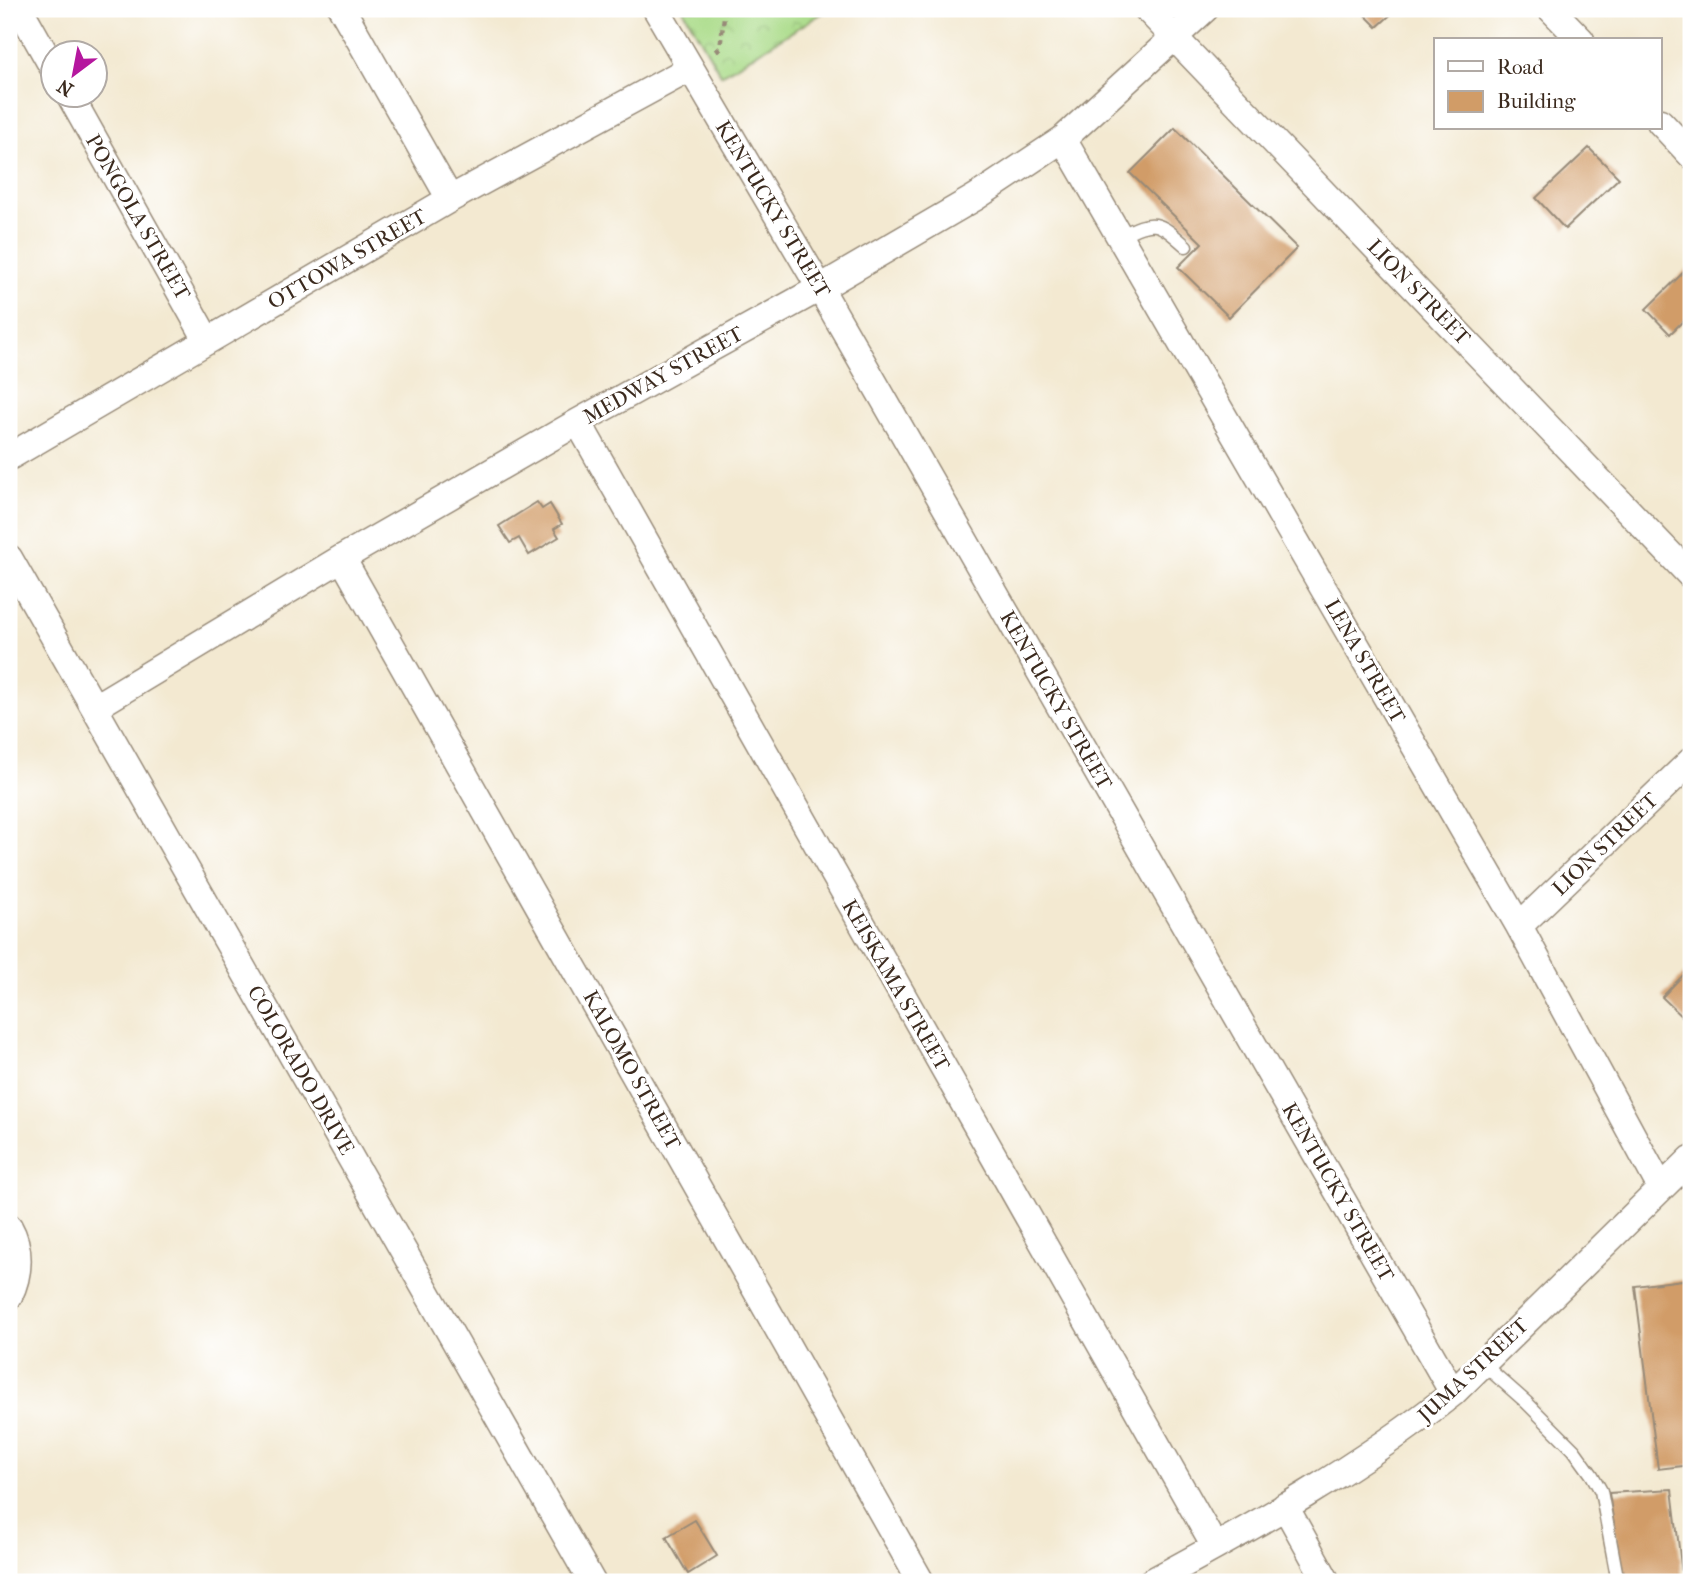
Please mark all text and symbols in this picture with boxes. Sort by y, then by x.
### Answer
north arrow [38,38,108,108]
legend [1434,38,1662,130]
text: Road [1497,55,1544,79]
text: N [53,74,77,101]
text: Building [1497,89,1576,113]
street label: KENTUCKY STREET [711,116,836,303]
street label: PONGOLA STREET [81,130,196,305]
street label: OTTOWA STREET [263,203,431,314]
street label: LION STREET [1363,234,1476,350]
street label: MEDWAY STREET [579,321,748,429]
street label: LENA STREET [1320,595,1411,728]
street label: KENTUCKY STREET [995,606,1117,794]
street label: LION STREET [1547,787,1663,900]
street label: KEISKAMA STREET [837,895,955,1075]
street label: COLORADO DRIVE [243,981,359,1159]
street label: KALOMO STREET [578,986,686,1154]
street label: KENTUCKY STREET [1277,1098,1399,1286]
street label: JUMA STREET [1412,1312,1534,1428]

